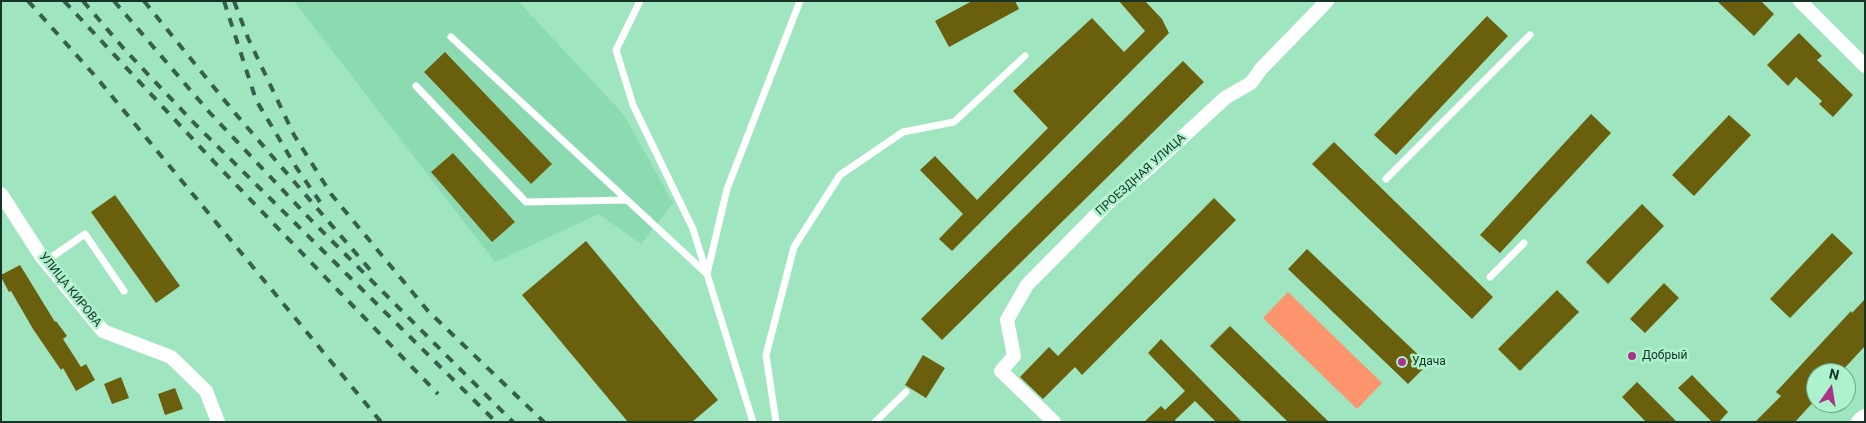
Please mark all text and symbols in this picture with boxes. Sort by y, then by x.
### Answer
street label: ПРОЕЗДНАЯ УЛИЦА [1093,131,1189,219]
street label: УЛИЦА КИРОВА [36,250,104,330]
place label: Добрый [1642,349,1687,363]
marker: Добрый [1626,350,1638,362]
place label: Удача [1412,355,1446,369]
marker: Удача [1396,356,1408,368]
north arrow [1806,363,1856,413]
text: N [1828,365,1841,383]

